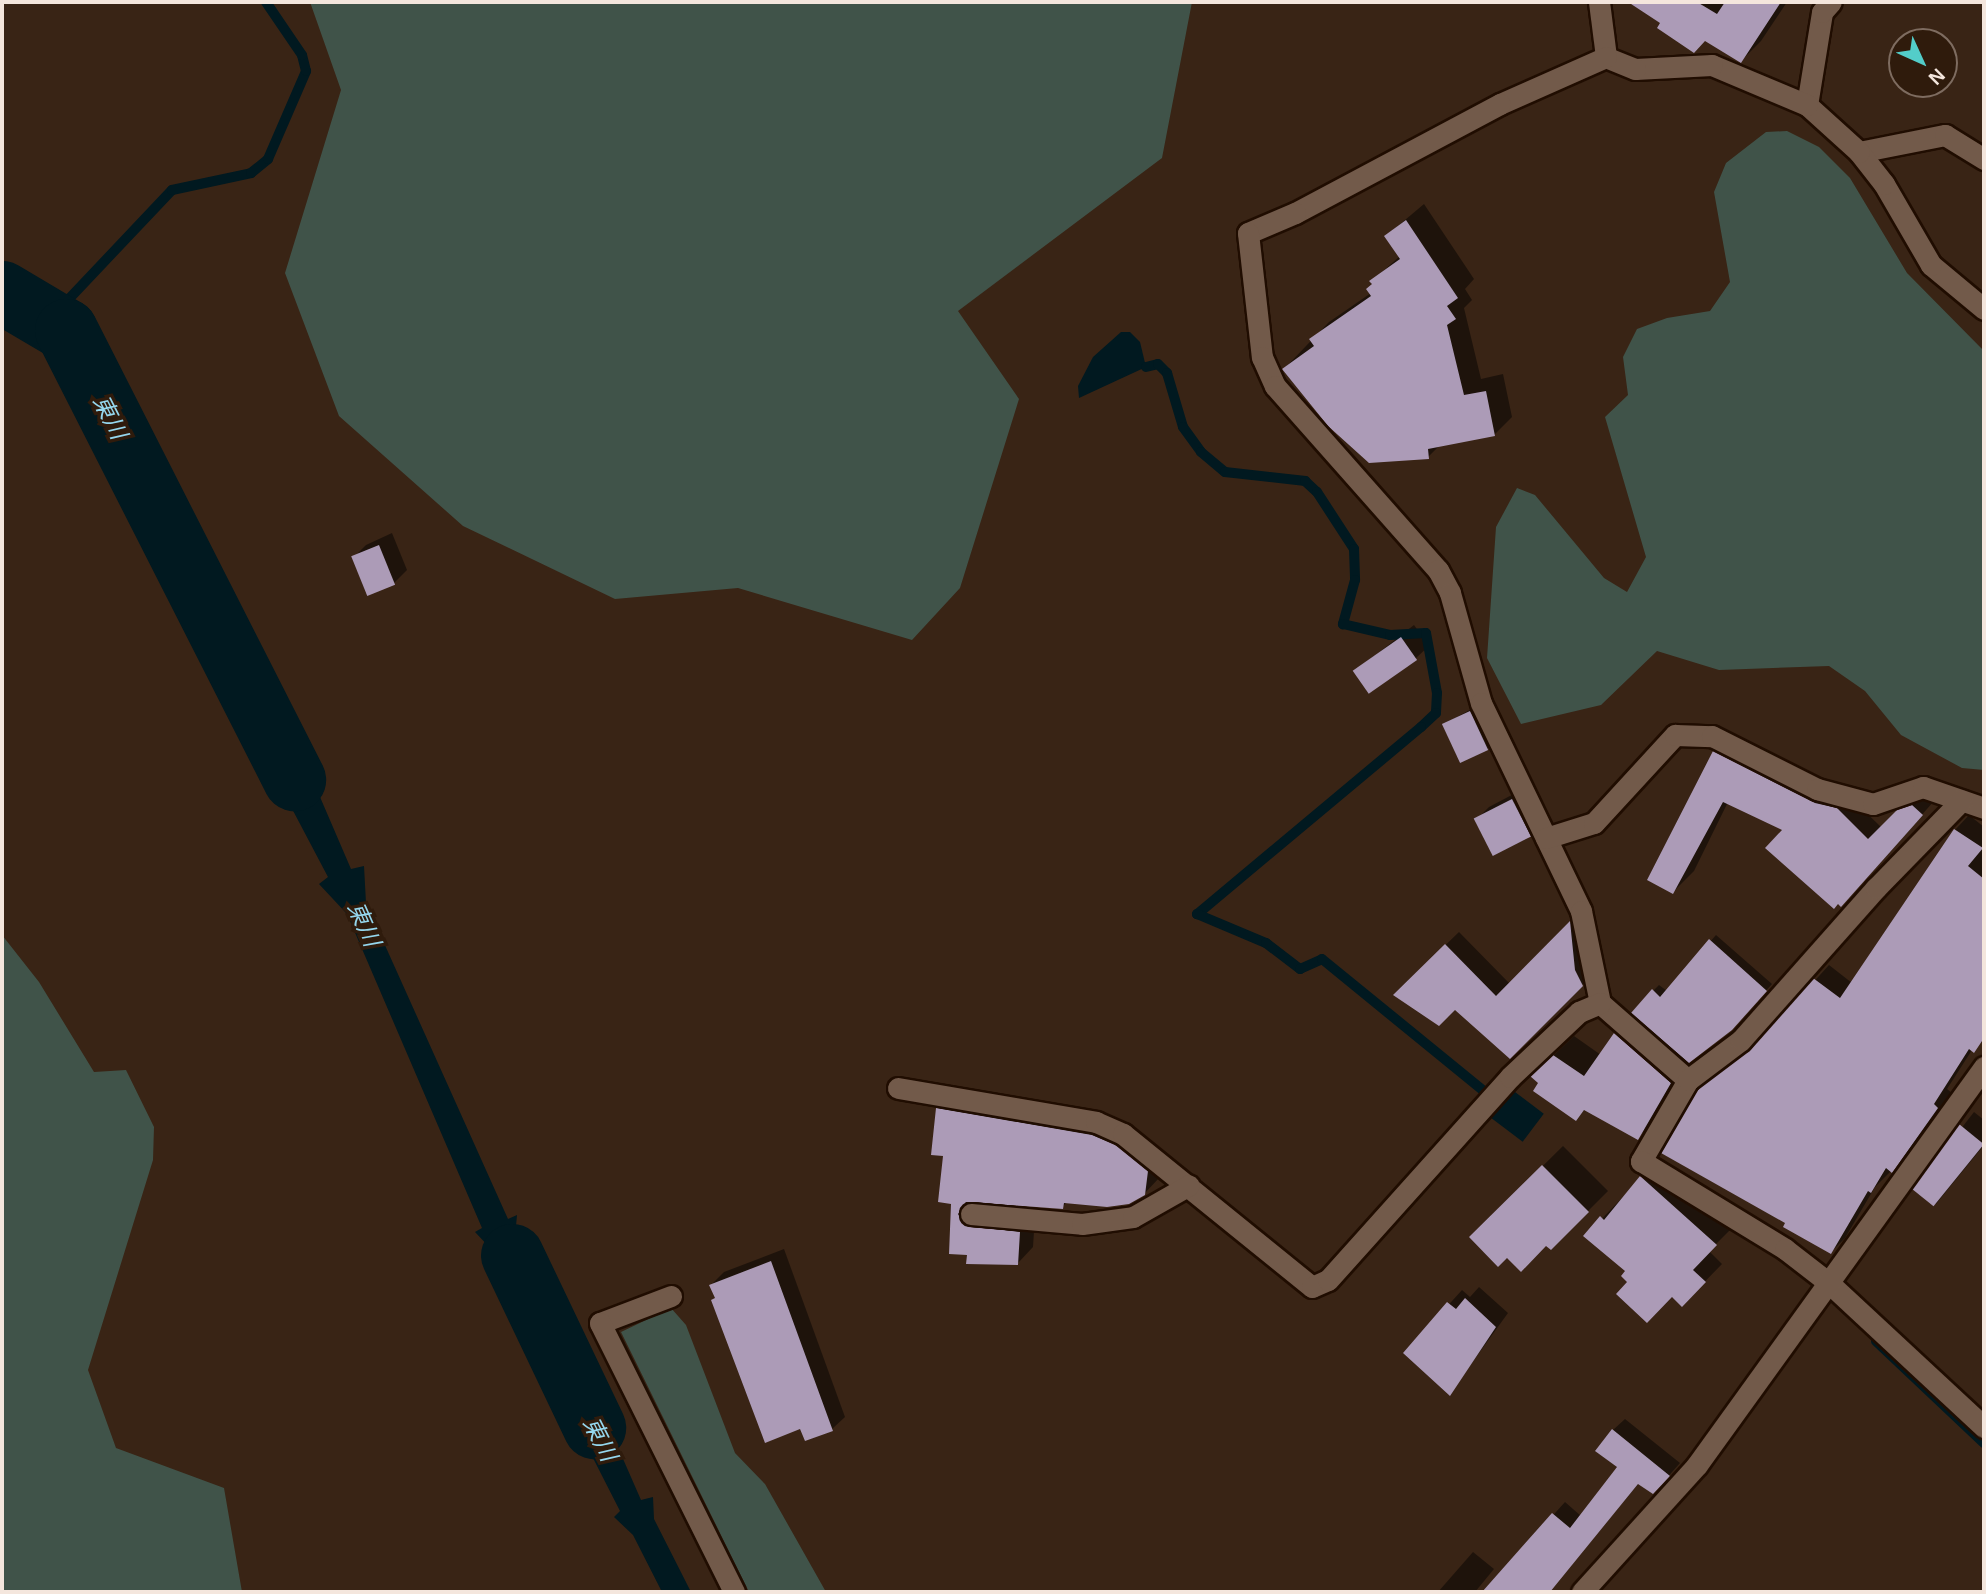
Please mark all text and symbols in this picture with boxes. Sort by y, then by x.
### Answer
north arrow [1888,28,1958,98]
text: N [1925,65,1949,89]
water label: 東川 [87,390,133,444]
water label: 東川 [342,897,386,951]
water label: 東川 [577,1412,623,1466]

